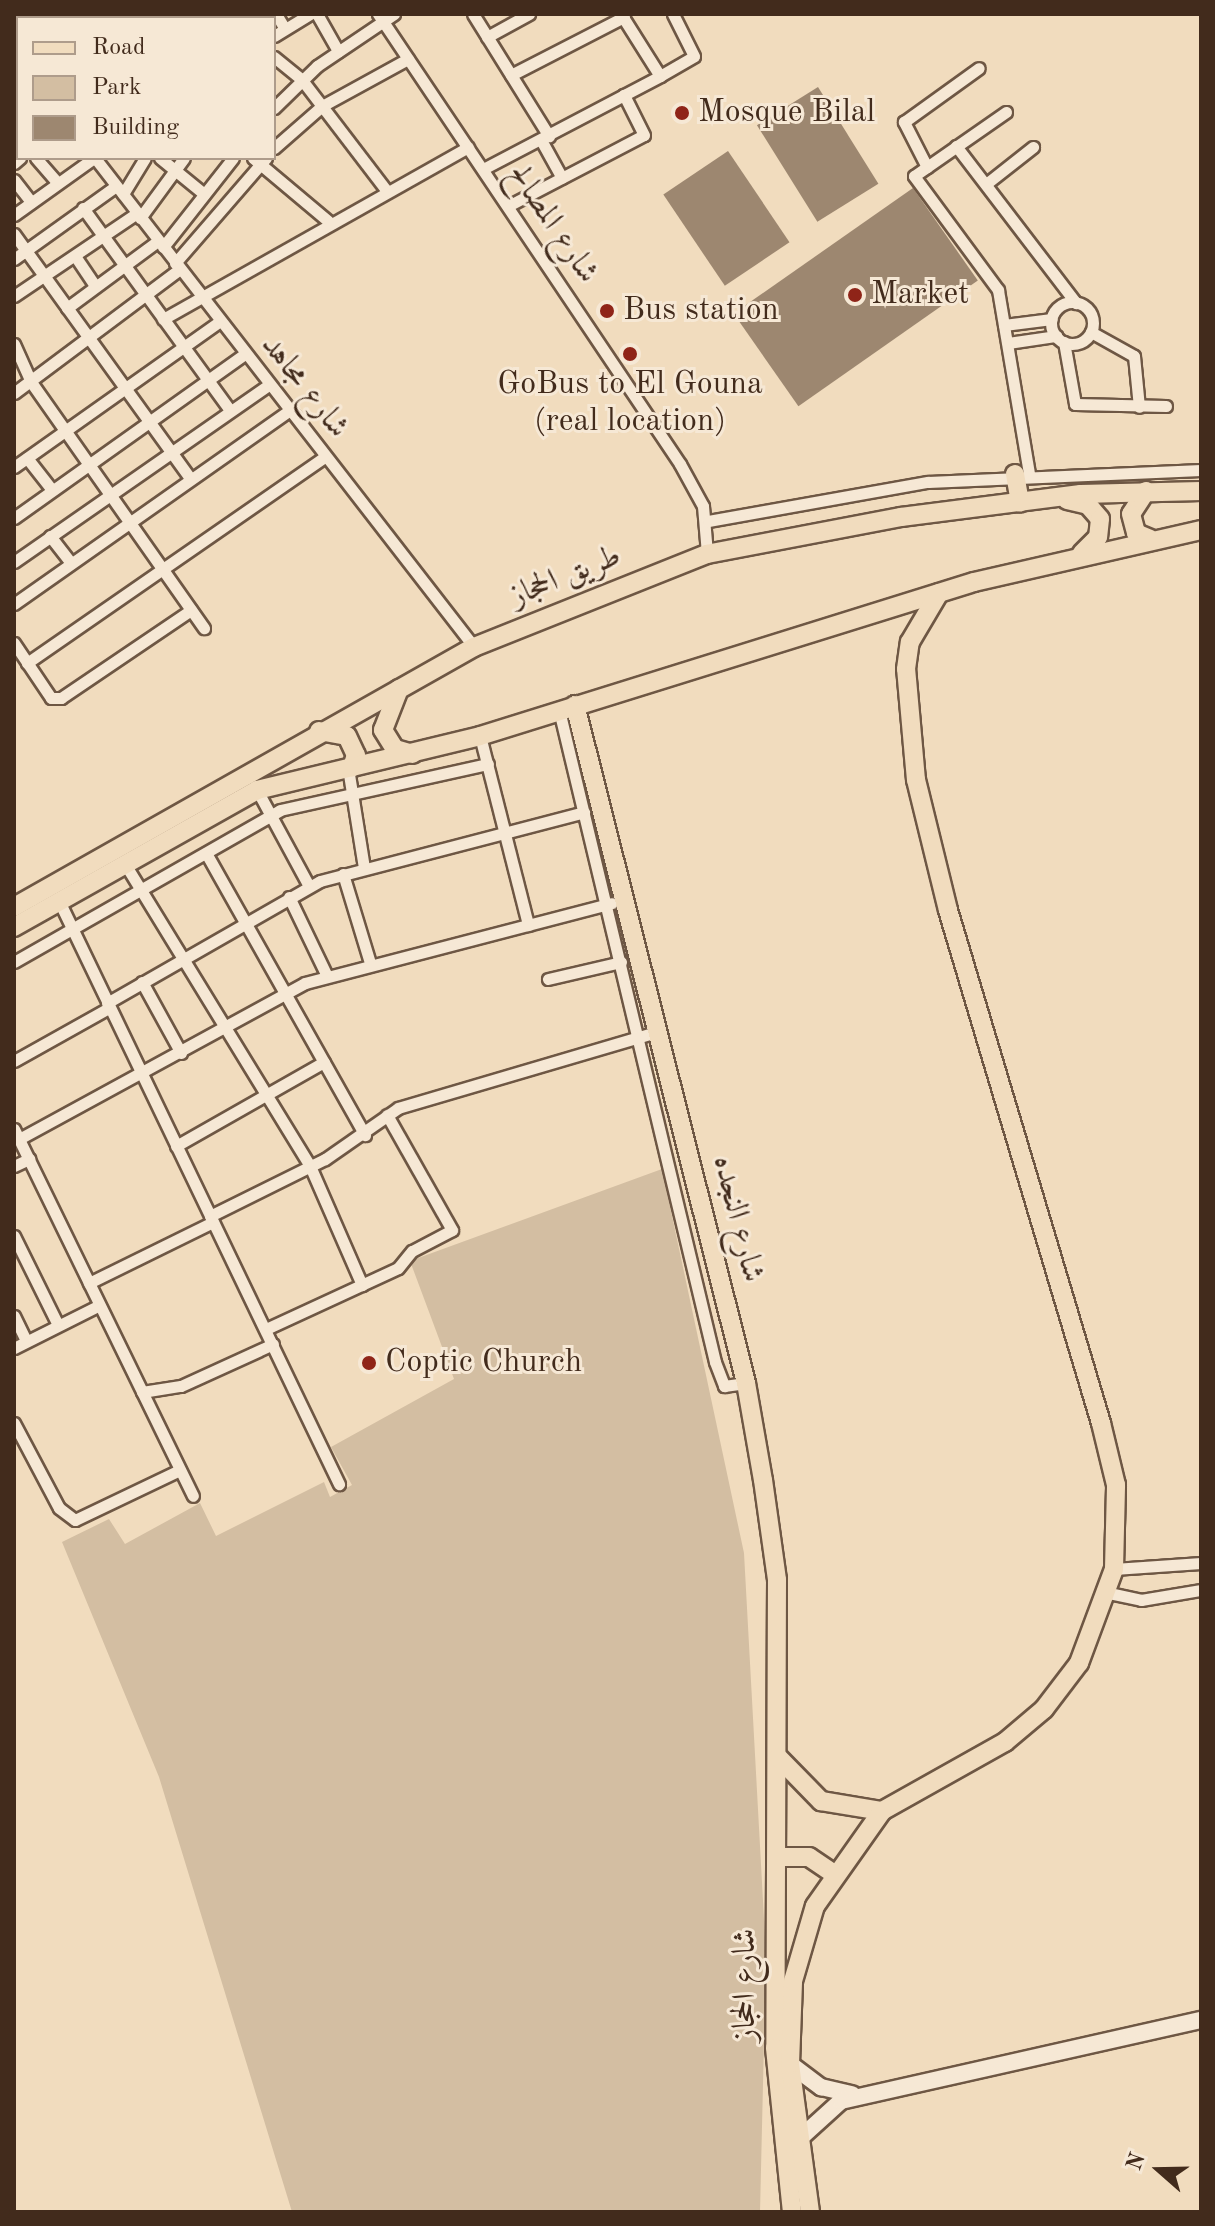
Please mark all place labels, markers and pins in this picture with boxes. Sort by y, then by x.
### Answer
place label: Mosque Bilal [698,94,875,132]
marker: Mosque Bilal [673,104,691,122]
place label: Market [871,276,969,314]
marker: Market [846,286,864,304]
place label: Bus station [623,292,779,330]
marker: Bus station [598,302,616,320]
marker: GoBus to El Gouna (real location) [621,345,639,363]
place label: GoBus to El Gouna (real location) [497,367,763,442]
place label: Coptic Church [385,1344,582,1382]
marker: Coptic Church [360,1354,378,1372]

